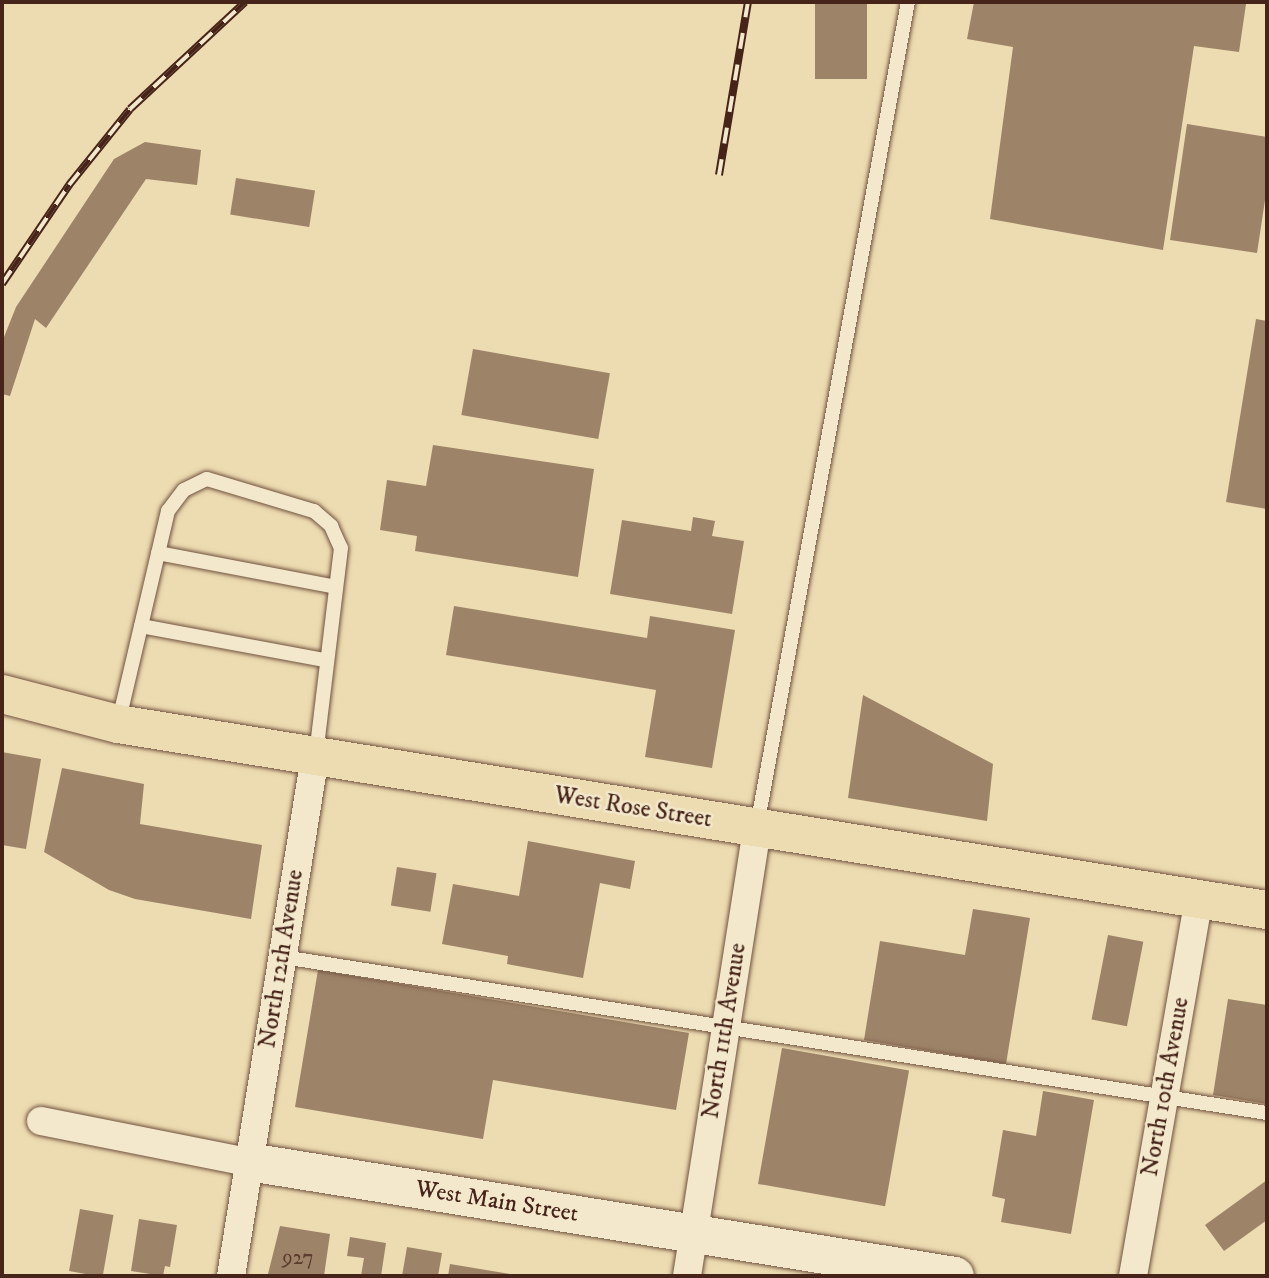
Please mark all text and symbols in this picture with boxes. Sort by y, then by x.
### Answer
street label: West Rose Street [552,781,714,835]
street label: North 12th Avenue [254,868,310,1050]
street label: North 11th Avenue [697,941,753,1121]
street label: North 10th Avenue [1136,995,1196,1179]
street label: West Main Street [414,1175,580,1229]
house number: 927 [282,1245,314,1271]

